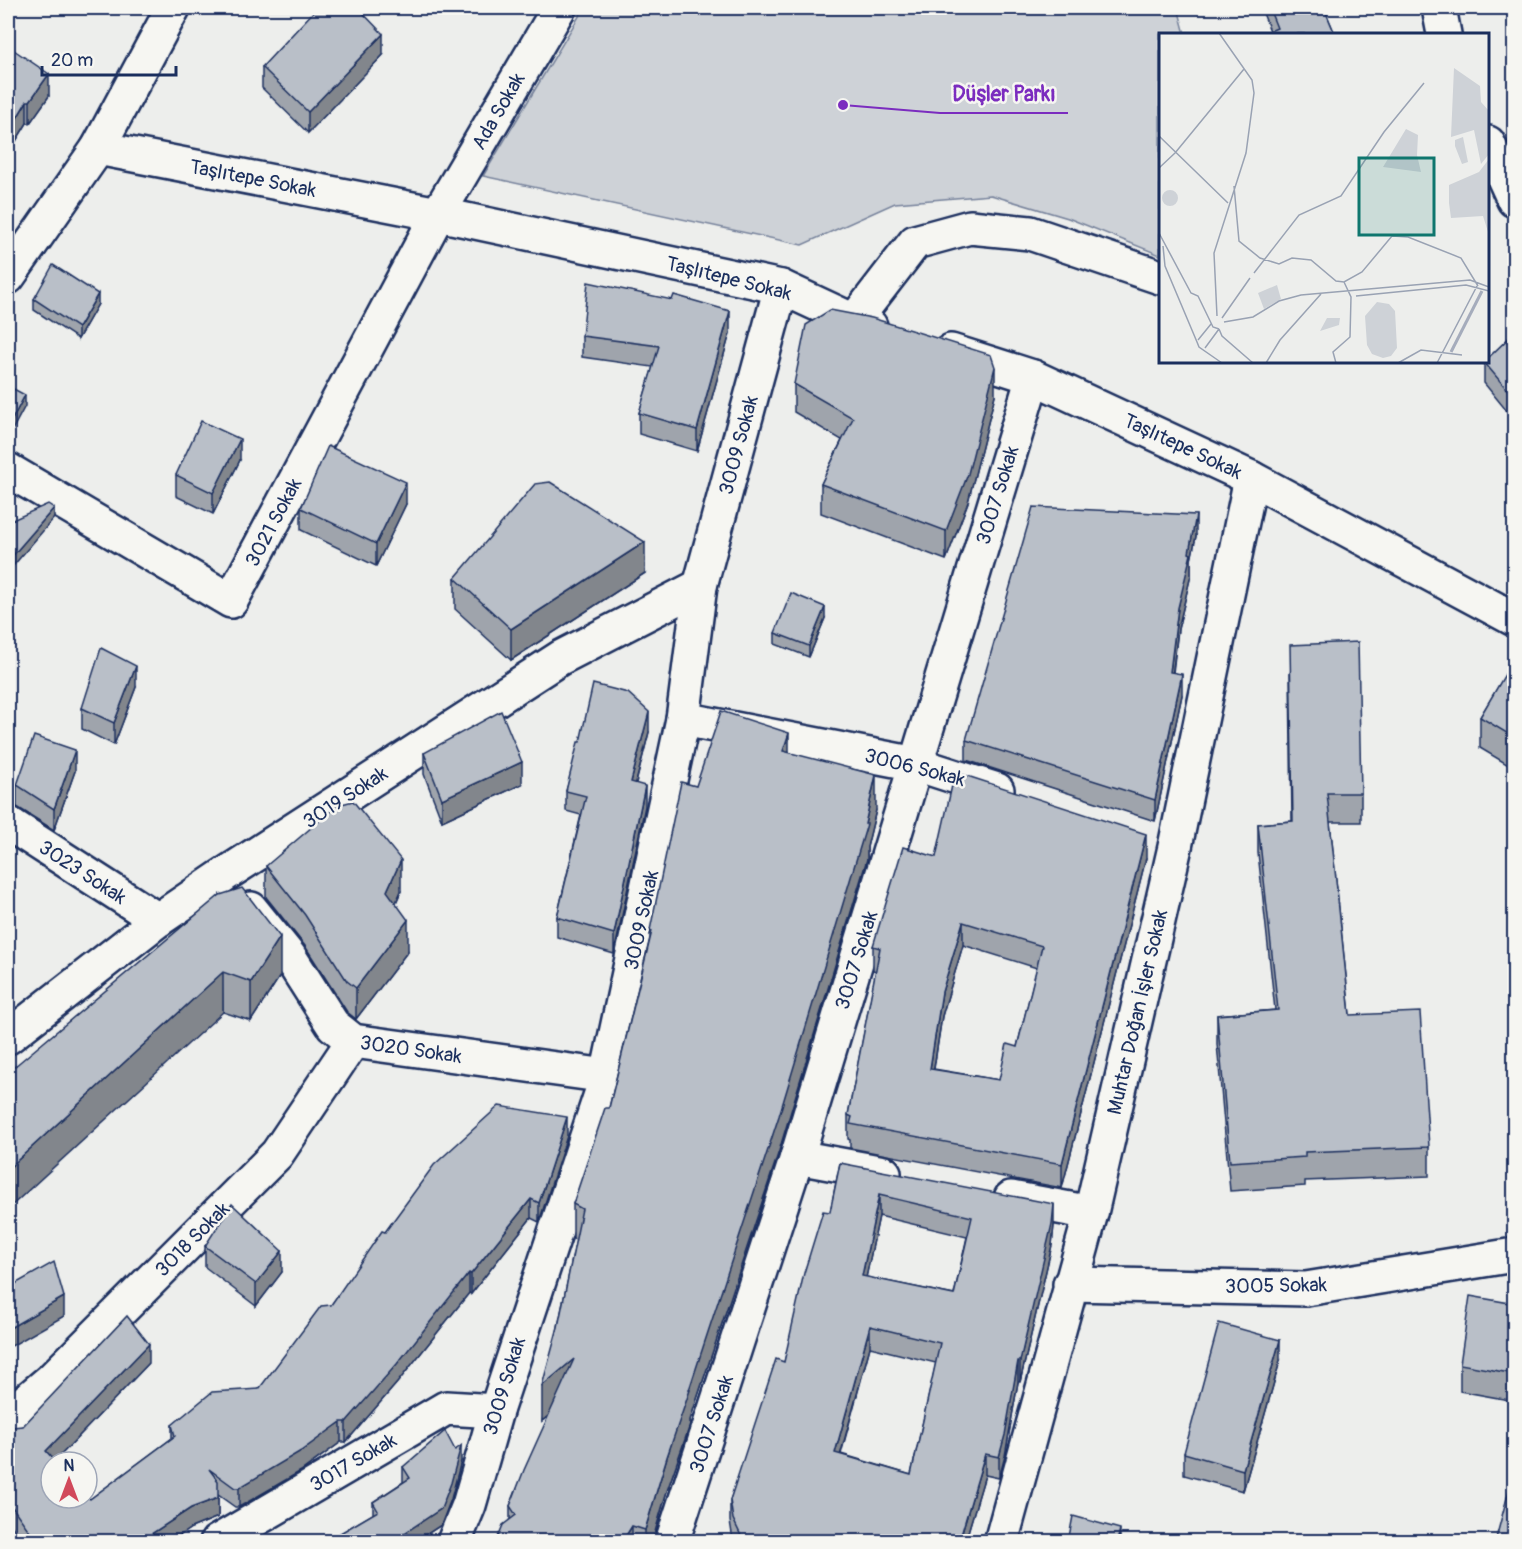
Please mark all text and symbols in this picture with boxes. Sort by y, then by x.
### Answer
inset map [1159,33,1489,363]
scale bar [42,39,176,77]
text: 20 m [51,49,93,72]
street label: Ada Sokak [466,68,531,154]
callout: Düşler Parkı [940,74,1068,113]
text: Düşler Parkı [952,81,1056,108]
street label: Taşlıtepe Sokak [188,154,319,203]
street label: Taşlıtepe Sokak [664,251,795,306]
street label: 3009 Sokak [713,392,764,497]
street label: Taşlıtepe Sokak [1119,408,1247,485]
street label: 3007 Sokak [971,442,1025,547]
street label: 3021 Sokak [240,473,307,571]
street label: 3006 Sokak [862,743,968,792]
street label: 3019 Sokak [298,761,393,834]
street label: 3023 Sokak [34,835,132,910]
street label: 3009 Sokak [619,867,664,972]
street label: Muhtar Doğan İşler Sokak [1102,906,1173,1117]
street label: 3007 Sokak [830,907,884,1012]
street label: 3020 Sokak [358,1030,464,1069]
street label: 3018 Sokak [150,1196,235,1282]
street label: 3005 Sokak [1225,1272,1328,1299]
street label: 3009 Sokak [478,1333,531,1438]
street label: 3007 Sokak [684,1371,739,1476]
street label: 3017 Sokak [305,1427,402,1497]
north arrow [39,1450,99,1510]
text: N [64,1456,75,1476]

